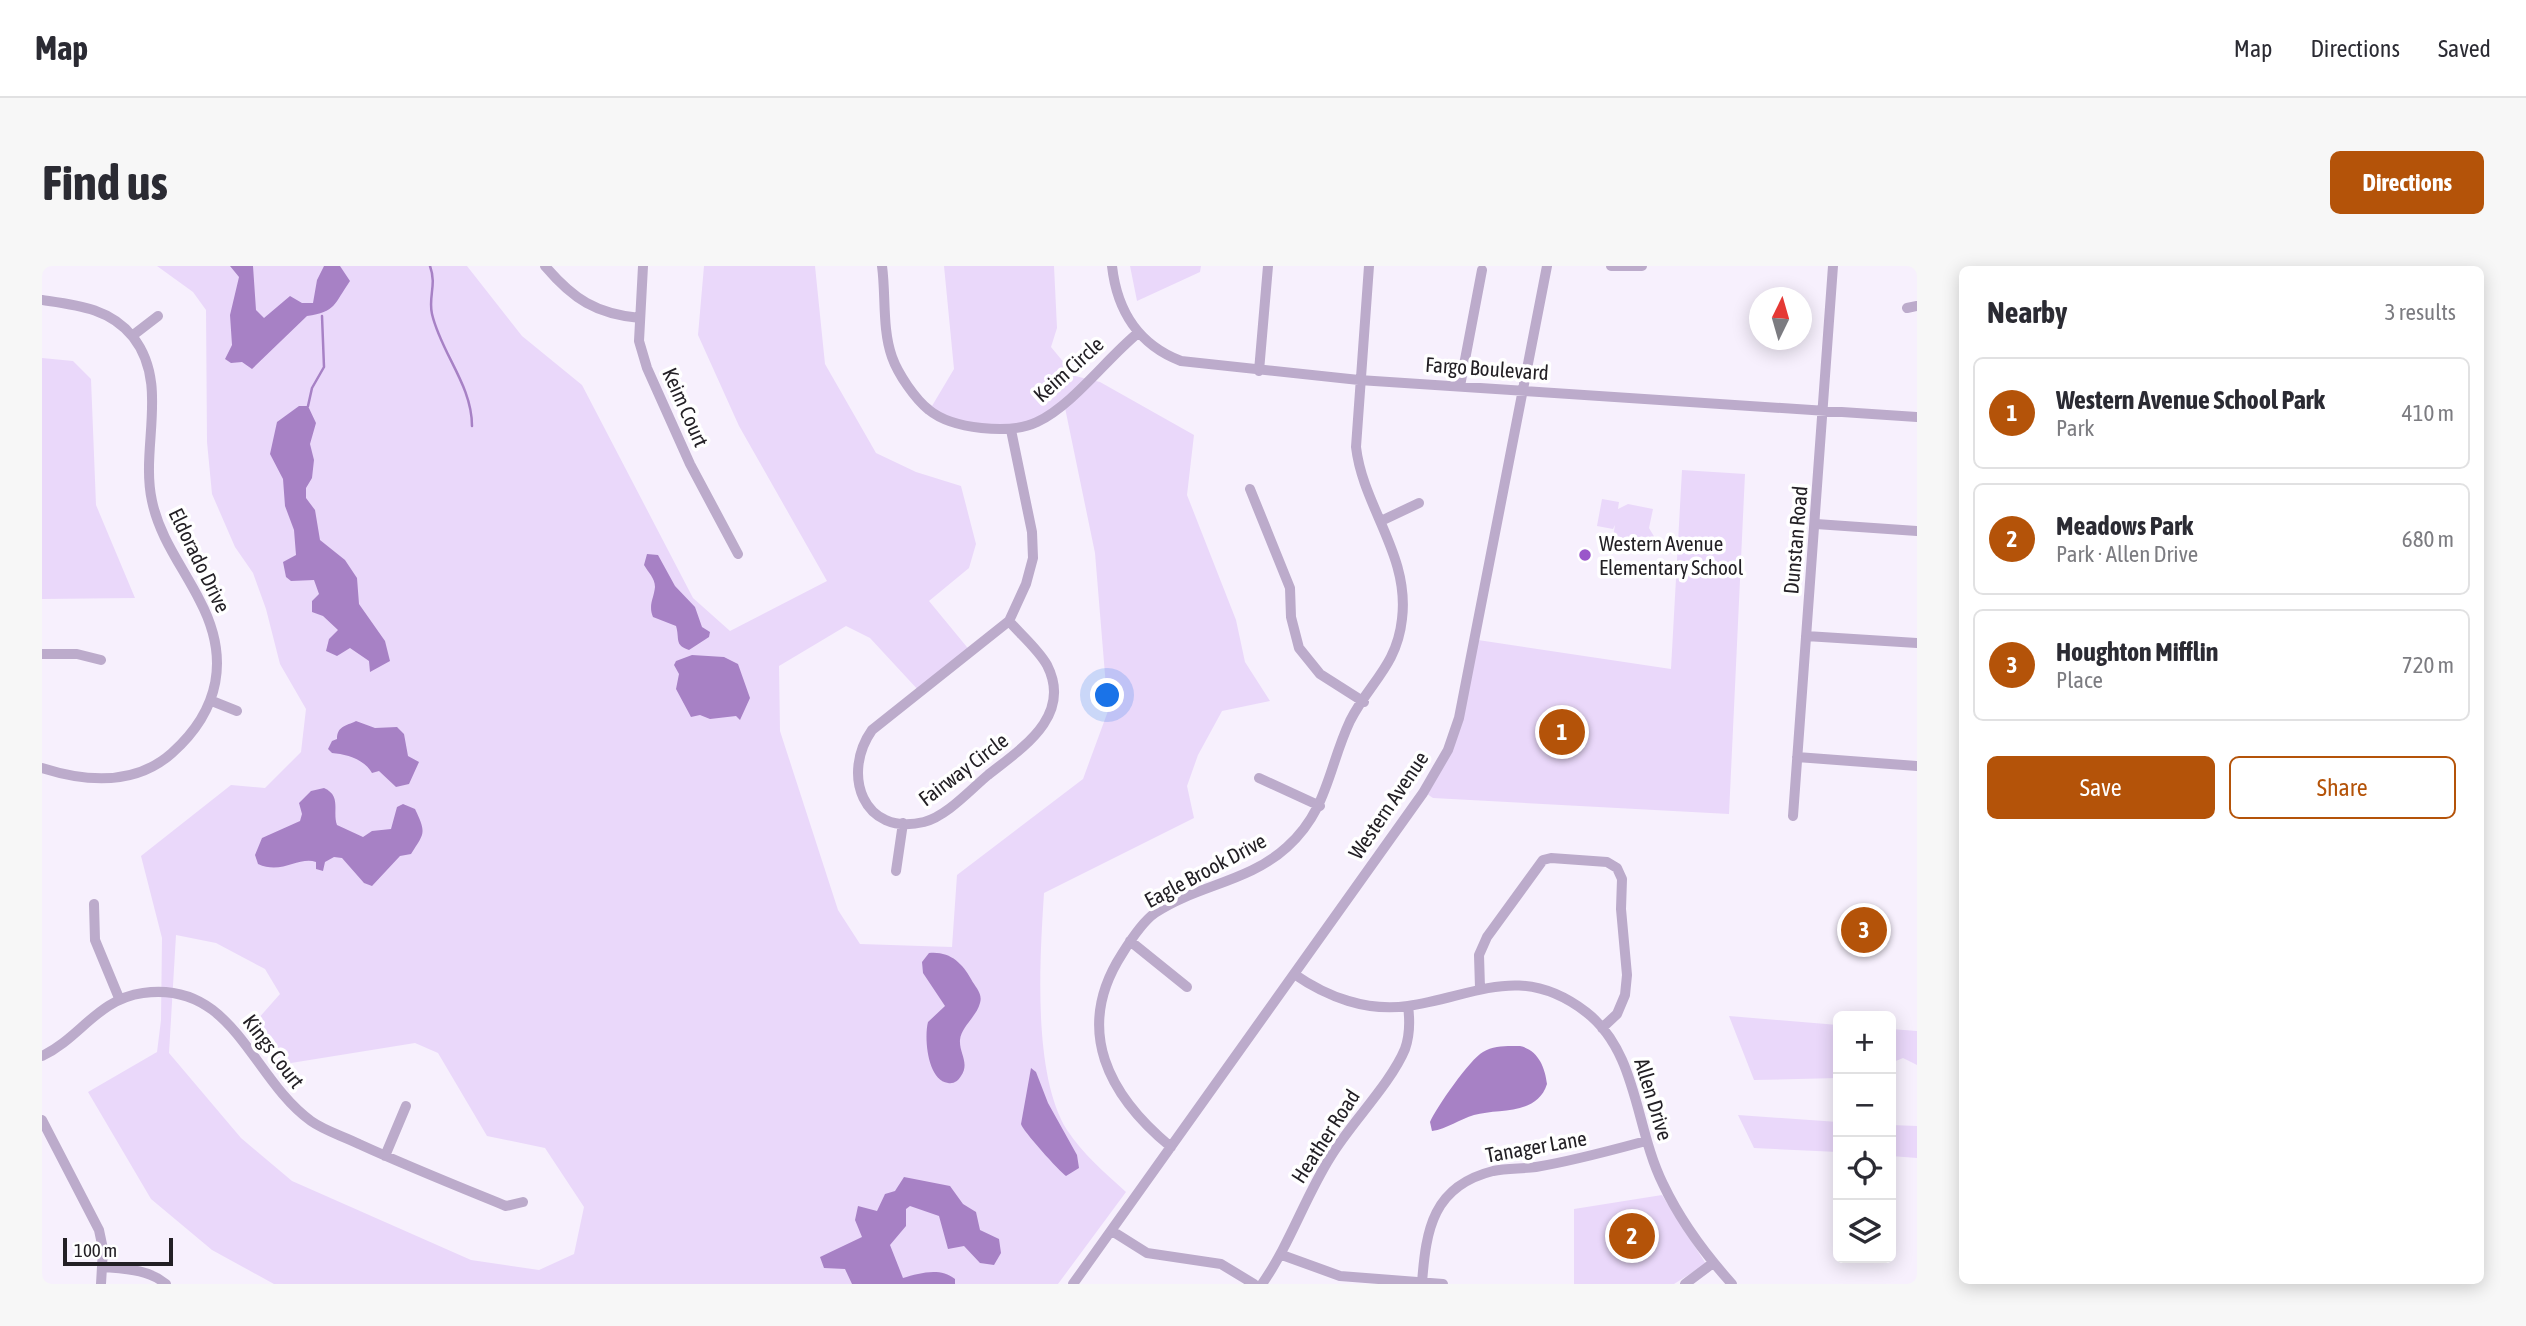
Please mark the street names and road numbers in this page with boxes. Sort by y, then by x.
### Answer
street label: Keim Circle [1028,332,1108,406]
street label: Fargo Boulevard [1424,352,1550,384]
street label: Keim Court [658,364,714,450]
street label: Dunstan Road [1778,485,1812,595]
street label: Eldorado Drive [164,504,236,616]
street label: Fairway Circle [914,728,1012,810]
street label: Western Avenue [1343,747,1433,863]
street label: Eagle Brook Drive [1140,828,1270,912]
street label: Kings Court [239,1009,309,1093]
street label: Allen Drive [1630,1055,1678,1143]
street label: Heather Road [1286,1085,1364,1187]
street label: Tanager Lane [1484,1125,1588,1167]

